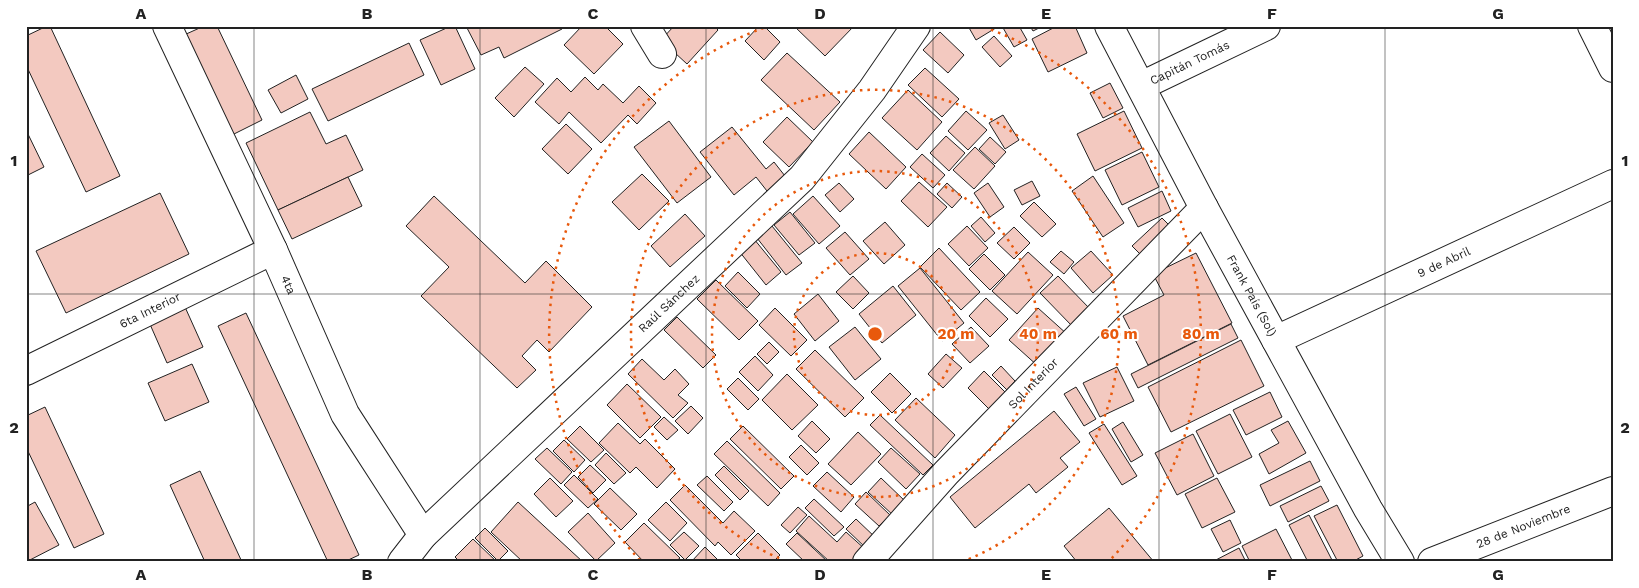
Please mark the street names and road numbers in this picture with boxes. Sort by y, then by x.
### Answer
street label: Capitán Tomás [1148,38,1232,88]
street label: 9 de Abril [1415,244,1473,281]
street label: Frank País (Sol) [1224,252,1280,339]
street label: Raúl Sánchez [635,271,702,336]
street label: 4ta [278,273,299,297]
street label: 6ta Interior [117,289,183,331]
street label: Sol Interior [1005,355,1061,412]
street label: 28 de Noviembre [1474,501,1572,551]

